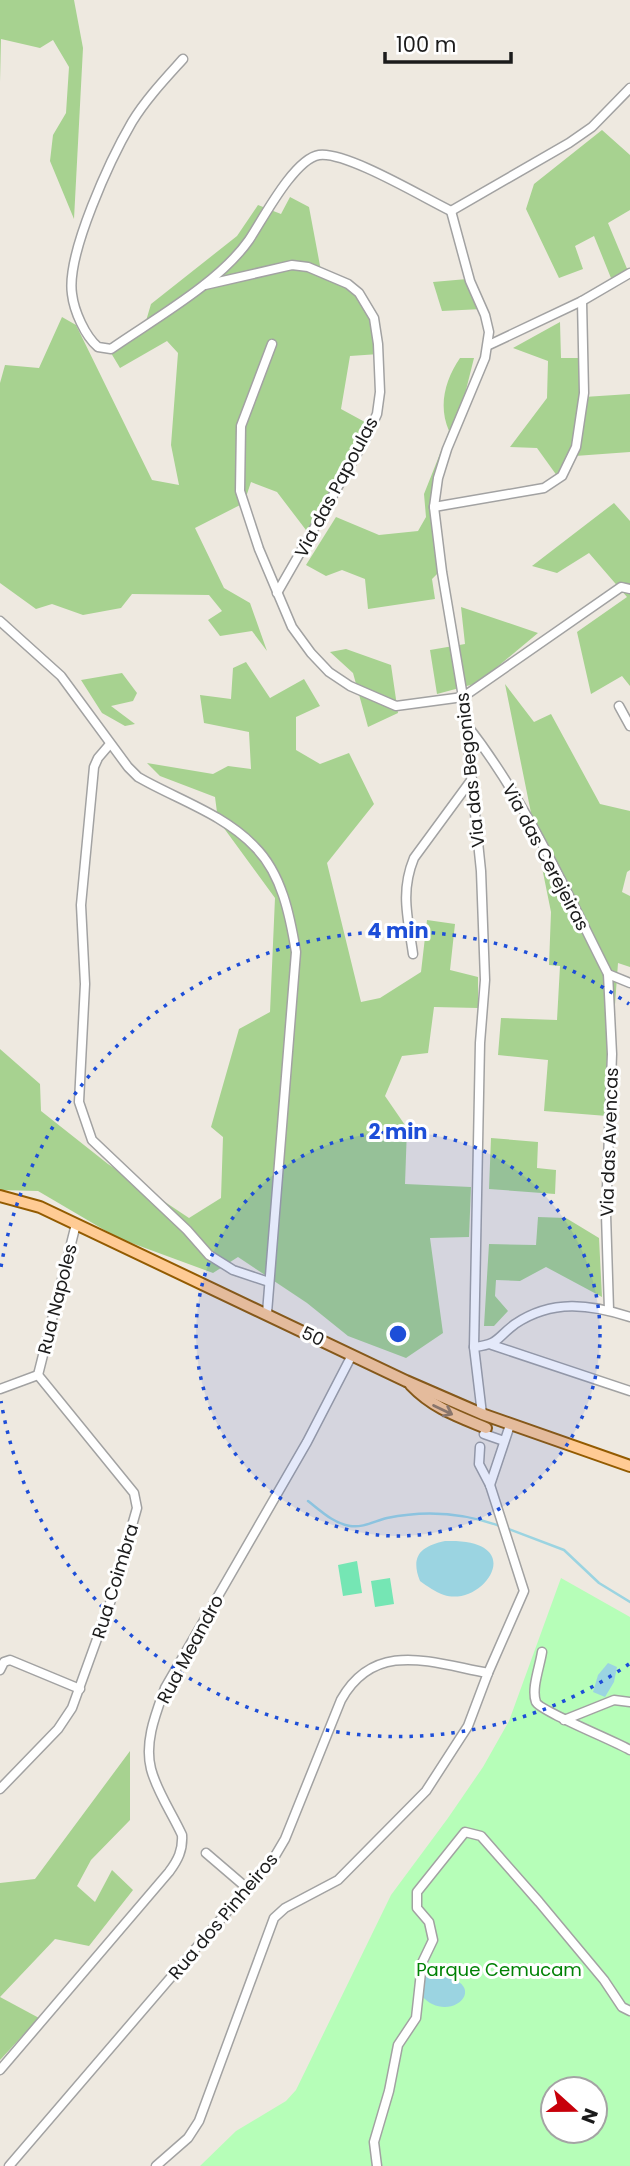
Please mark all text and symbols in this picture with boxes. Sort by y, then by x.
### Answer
scale bar [385,21,511,65]
text: 100 m [396,30,456,59]
street label: Via das Papoulas [288,412,384,562]
street label: Via das Begonias [449,691,491,849]
street label: Via das Cerejeiras [497,779,595,935]
text: 4 min [367,916,429,945]
street label: Via das Avencas [594,1067,624,1217]
text: 2 min [368,1117,428,1146]
street label: Rua Napoles [31,1241,83,1357]
street label: 50 [297,1320,329,1352]
centre of rings [386,1322,410,1346]
one-way arrow [432,1403,453,1417]
street label: Rua Coimbra [86,1521,144,1641]
street label: Rua Meandro [151,1590,229,1708]
street label: Rua dos Pinheiros [163,1847,283,1985]
park label: Parque Cemucam [416,1957,582,1982]
north arrow [539,2075,609,2145]
text: N [574,2104,605,2127]

